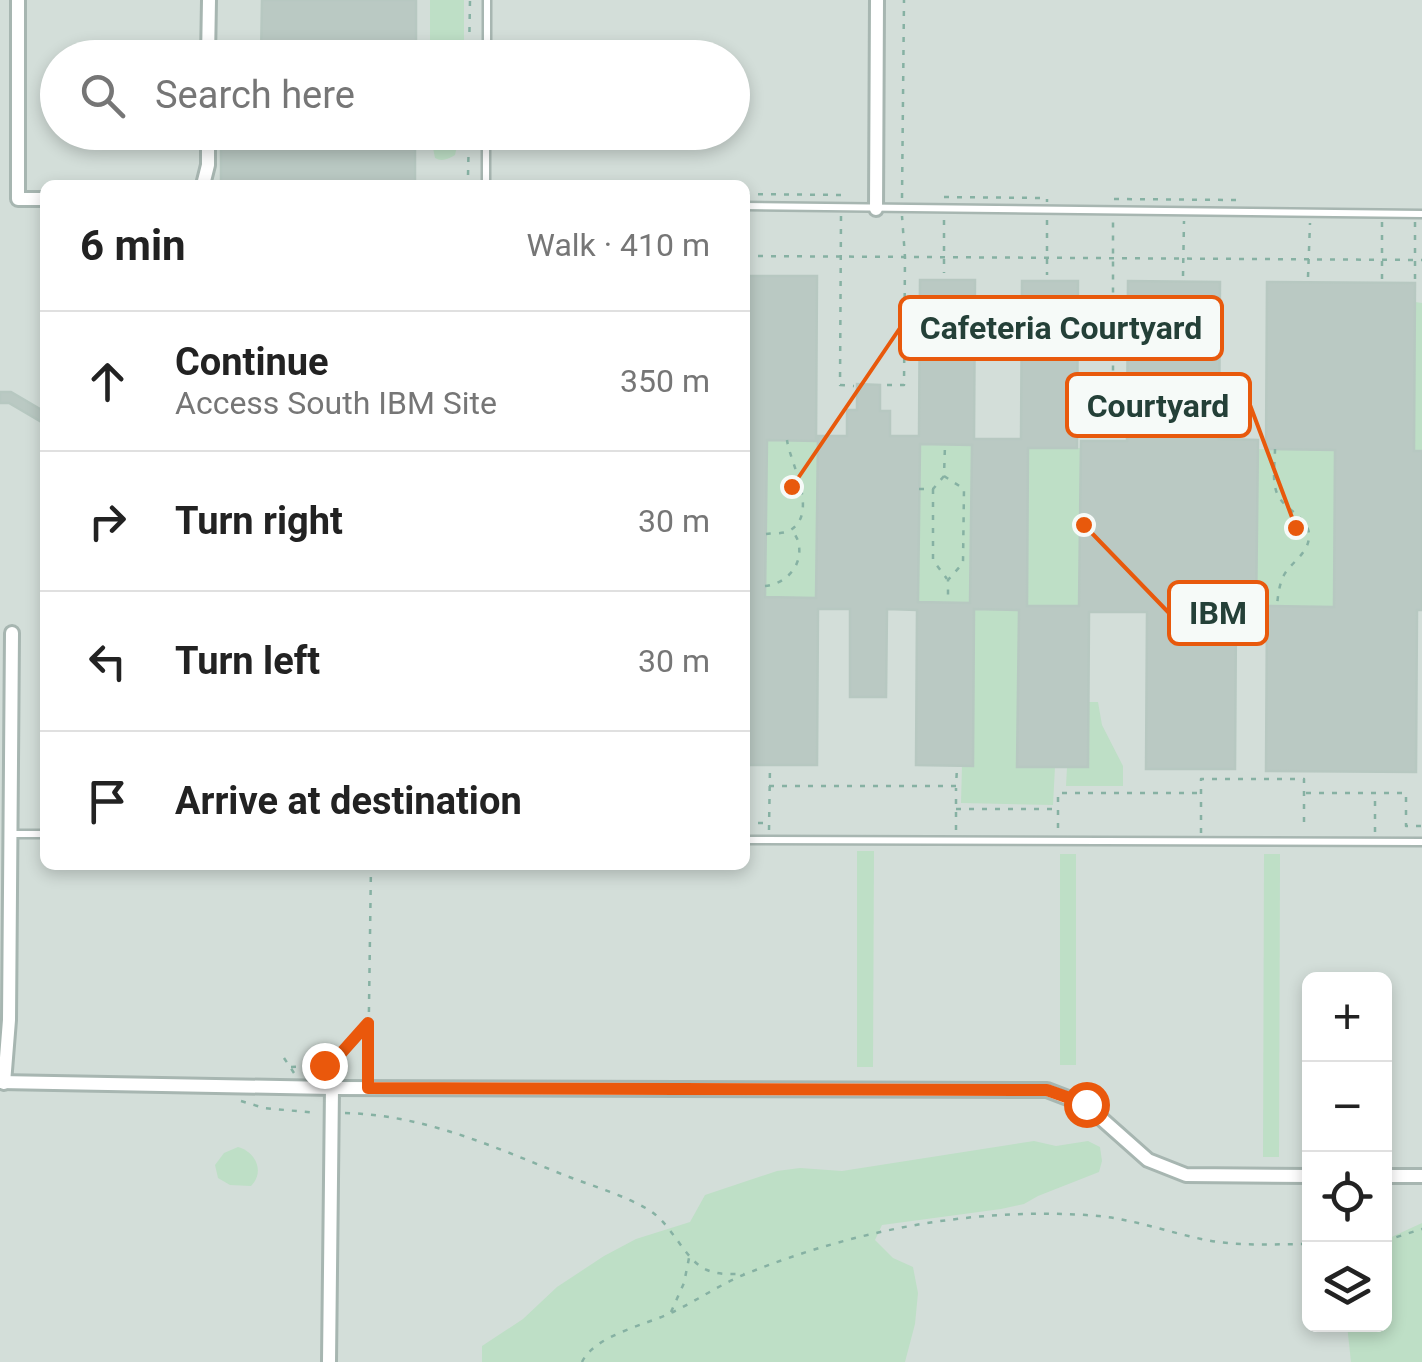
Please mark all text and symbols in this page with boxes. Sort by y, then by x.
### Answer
search box [40,40,750,150]
icon: search [75,68,130,123]
text: Search here [155,73,355,117]
text: 6 min [80,221,186,270]
text: Walk · 410 m [527,226,710,264]
callout: Cafeteria Courtyard [900,297,1222,359]
text: Cafeteria Courtyard [920,309,1202,347]
text: Continue [175,340,329,384]
icon: ahead [80,354,135,409]
text: 350 m [620,362,710,400]
callout: Courtyard [1067,374,1250,436]
text: Access South IBM Site [175,384,497,422]
text: Courtyard [1087,387,1229,425]
icon: right [80,494,135,549]
text: Turn right [175,499,343,543]
text: 30 m [638,502,710,540]
callout: IBM [1169,582,1267,644]
text: IBM [1189,594,1247,632]
icon: left [80,634,135,689]
text: Turn left [175,639,320,683]
text: 30 m [638,642,710,680]
icon: arrive [80,774,135,829]
text: Arrive at destination [175,779,522,823]
map controls [1302,972,1392,1332]
button: + [1302,972,1392,1062]
route end [302,1043,348,1089]
button: − [1302,1062,1392,1152]
route start [1064,1082,1110,1128]
button: locate [1302,1152,1392,1242]
button: layers [1302,1242,1392,1332]

